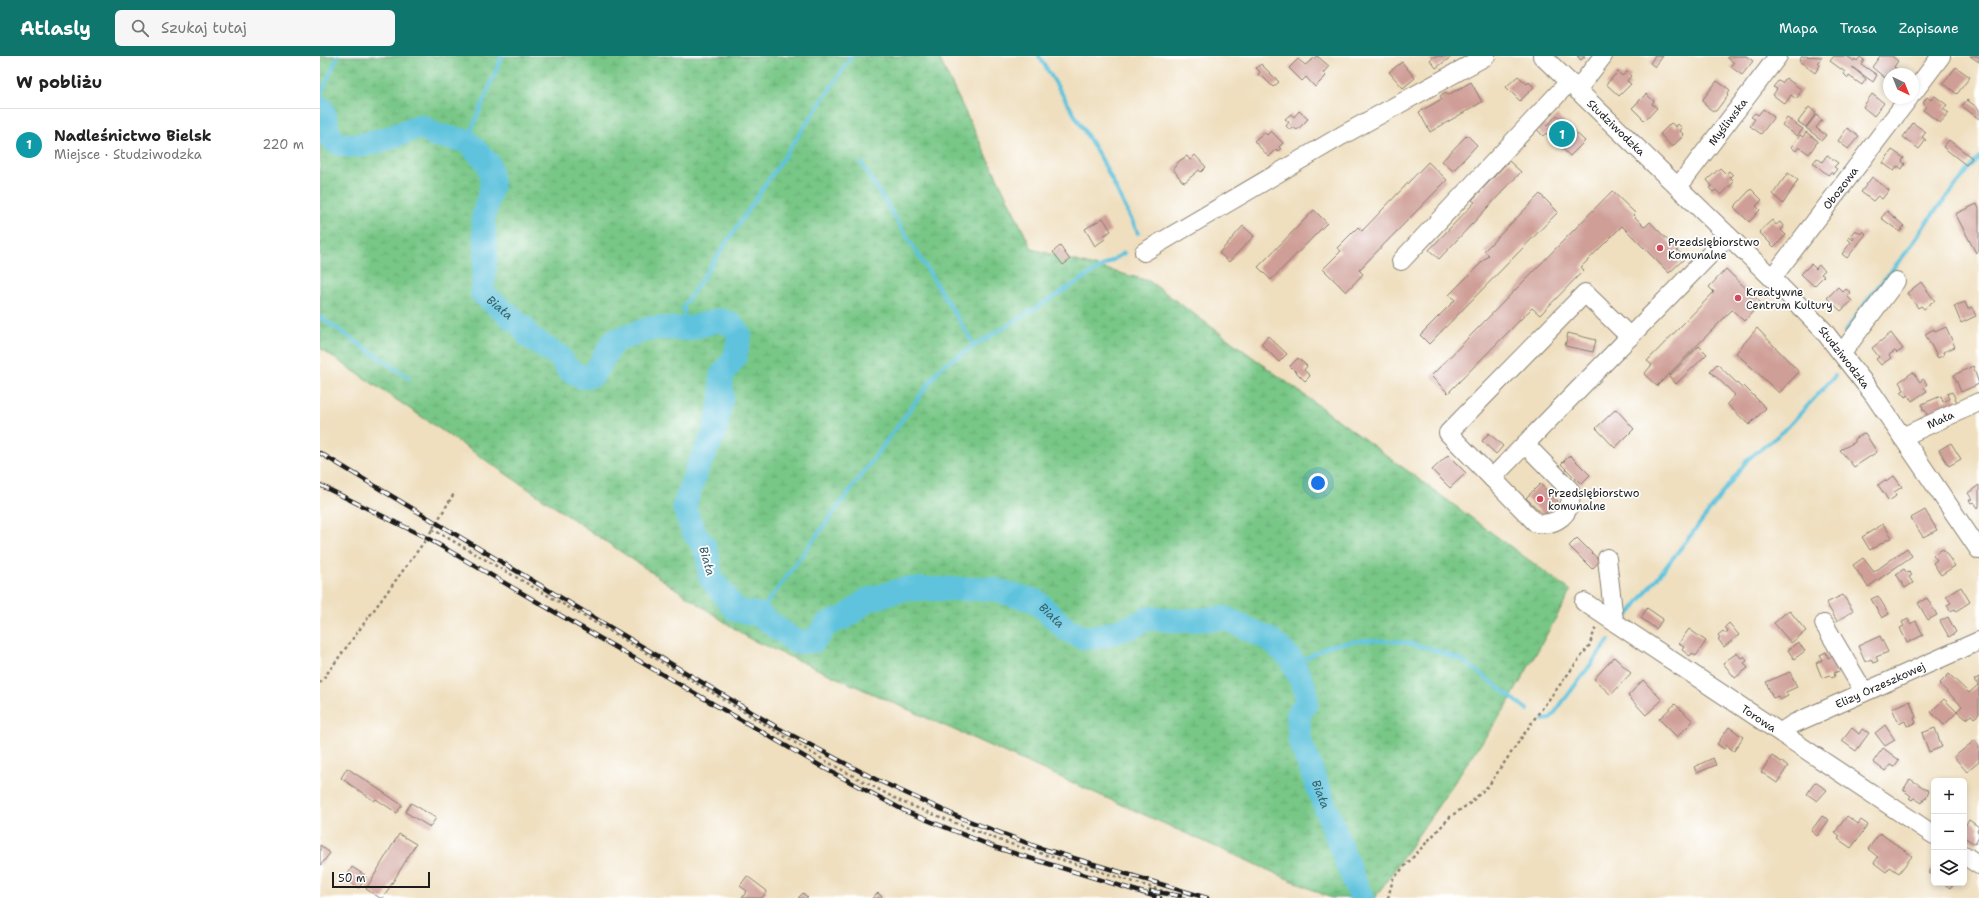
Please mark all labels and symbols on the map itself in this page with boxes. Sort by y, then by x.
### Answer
north arrow [1883,68,1919,104]
street label: Myśliwska [1705,95,1751,149]
street label: Studziwodzka [1583,96,1648,160]
pin: 1 [1549,119,1575,149]
street label: Obozowa [1820,164,1862,213]
place label: Przedsiębiorstwo Komunalne [1668,235,1760,263]
marker: Przedsiębiorstwo Komunalne [1655,243,1665,253]
place label: Kreatywne Centrum Kultury [1746,285,1833,313]
water label: Biała [483,292,516,323]
marker: Kreatywne Centrum Kultury [1733,293,1743,303]
street label: Studziwodzka [1815,323,1873,392]
street label: Mała [1925,407,1956,433]
your location [1308,473,1328,493]
place label: Przedsiębiorstwo komunalne [1548,486,1640,514]
marker: Przedsiębiorstwo komunalne [1535,494,1545,504]
water label: Biała [695,545,719,577]
water label: Biała [1035,599,1068,631]
street label: Elizy Orzeszkowej [1833,659,1928,712]
street label: Torowa [1738,702,1779,736]
water label: Biała [1308,778,1333,811]
scale bar [332,870,430,889]

